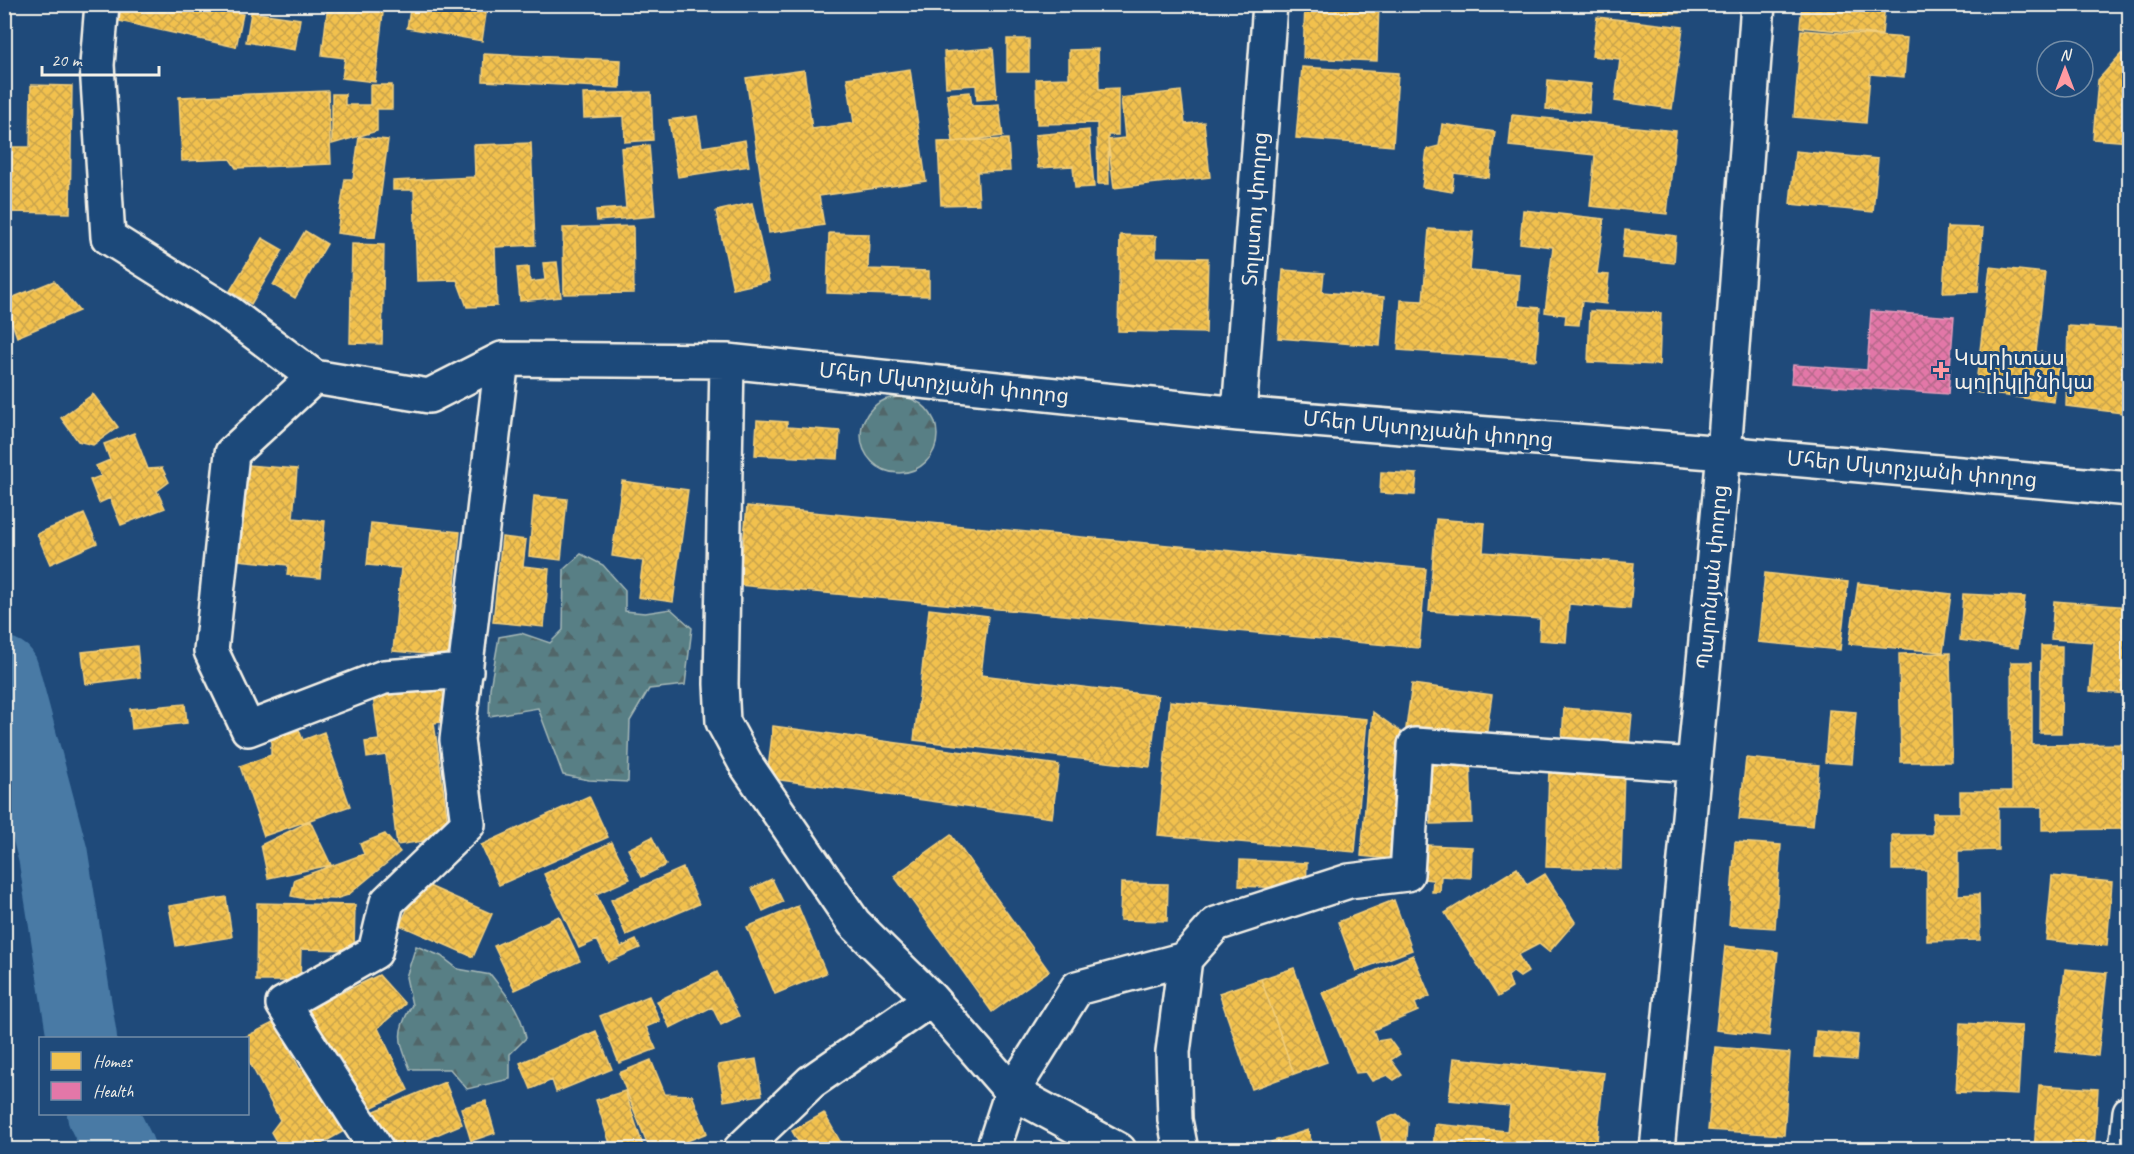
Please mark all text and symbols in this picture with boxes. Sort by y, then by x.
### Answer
scale bar [42,39,159,77]
north arrow [2035,39,2095,99]
text: N [2060,45,2073,65]
text: 20 m [51,49,84,71]
street label: Տոլստոյ փողոց [1237,131,1273,287]
place label: Կարիտաս պոլիկլինիկա [1954,345,2093,395]
street label: Մհեր Մկտրչյանի փողոց [818,357,1070,409]
marker: Կարիտաս պոլիկլինիկա [1932,361,1950,379]
street label: Մհեր Մկտրչյանի փողոց [1302,405,1554,453]
street label: Մհեր Մկտրչյանի փողոց [1786,445,2038,493]
street label: Պարոնյան փողոց [1691,484,1733,670]
legend [39,1037,249,1115]
text: Homes [93,1050,133,1072]
text: Health [93,1080,134,1102]

